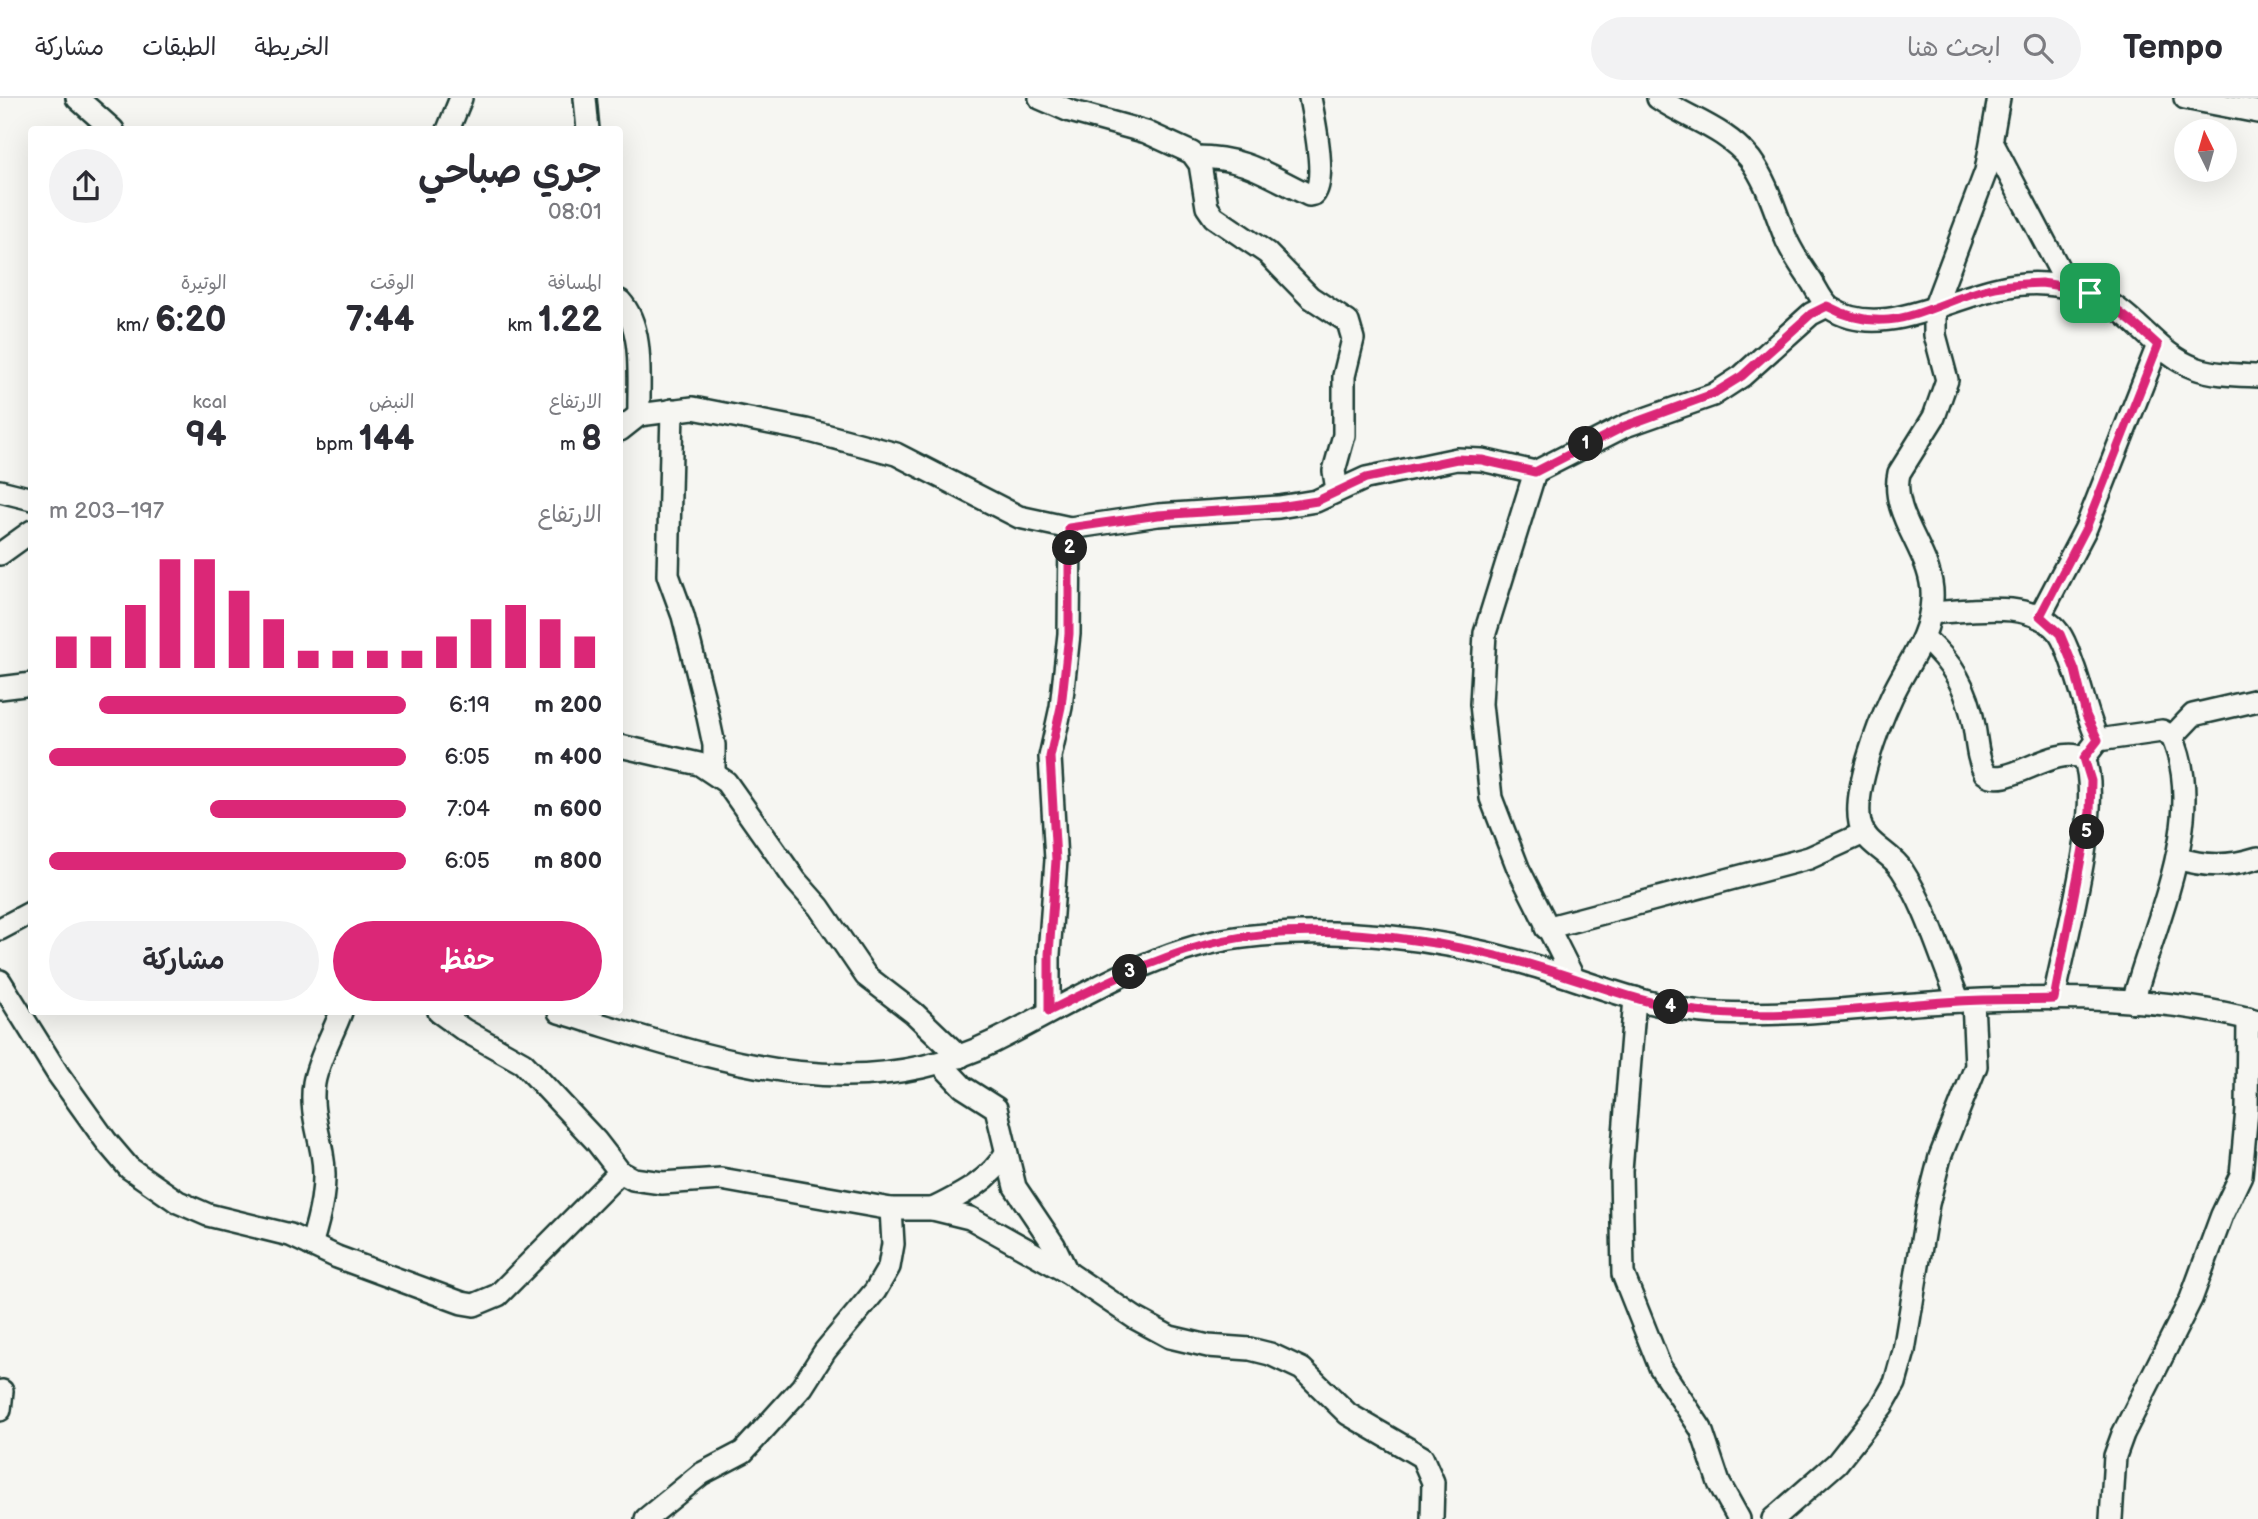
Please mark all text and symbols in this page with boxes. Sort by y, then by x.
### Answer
search box [1591,17,2081,80]
text: Tempo [2123,28,2223,68]
icon: search [2019,29,2057,67]
text: مشاركة [35,33,104,62]
text: الطبقات [142,33,217,62]
text: الخريطة [255,33,329,62]
text: ابحث هنا [1907,33,2001,64]
north arrow [2174,119,2236,182]
map controls [2174,119,2237,182]
button: share [49,149,123,223]
text: جري صباحي [418,149,602,194]
text: 08:01 [548,198,602,226]
pin [2060,263,2120,323]
text: الوتيرة [181,272,227,295]
text: الوقت [370,272,414,295]
text: المسافة [548,272,602,295]
icon: arrive [2071,274,2109,312]
text: 6:20 [155,299,227,342]
text: 7:44 [345,299,414,342]
text: 1.22 [538,299,602,342]
text: /km [116,314,155,337]
text: km [507,314,538,337]
text: kcal [193,391,227,414]
text: النبض [369,391,414,414]
text: الارتفاع [549,391,602,414]
text: 94 [186,414,227,457]
text: 144 [358,418,414,461]
text: 8 [581,418,602,461]
pin: 1 [1568,426,1604,462]
text: 1 [1582,432,1590,455]
text: bpm [316,433,358,456]
text: m [560,433,581,456]
text: 197–203 m [49,497,164,525]
text: الارتفاع [538,501,602,529]
pin: 2 [1052,531,1088,566]
text: 2 [1064,536,1075,559]
text: 6:19 [449,691,490,719]
text: 200 m [534,691,602,719]
text: 6:05 [445,743,490,771]
text: 400 m [534,743,602,771]
text: 7:04 [447,795,490,823]
text: 600 m [534,795,602,823]
pin: 5 [2070,814,2104,850]
text: 5 [2081,820,2092,843]
text: 6:05 [445,847,490,875]
text: 800 m [534,847,602,875]
button: مشاركة [49,921,319,1001]
button: حفظ [333,921,602,1001]
pin: 3 [1112,954,1148,990]
text: 3 [1124,960,1135,983]
pin: 4 [1654,990,1688,1024]
text: 4 [1665,995,1676,1018]

